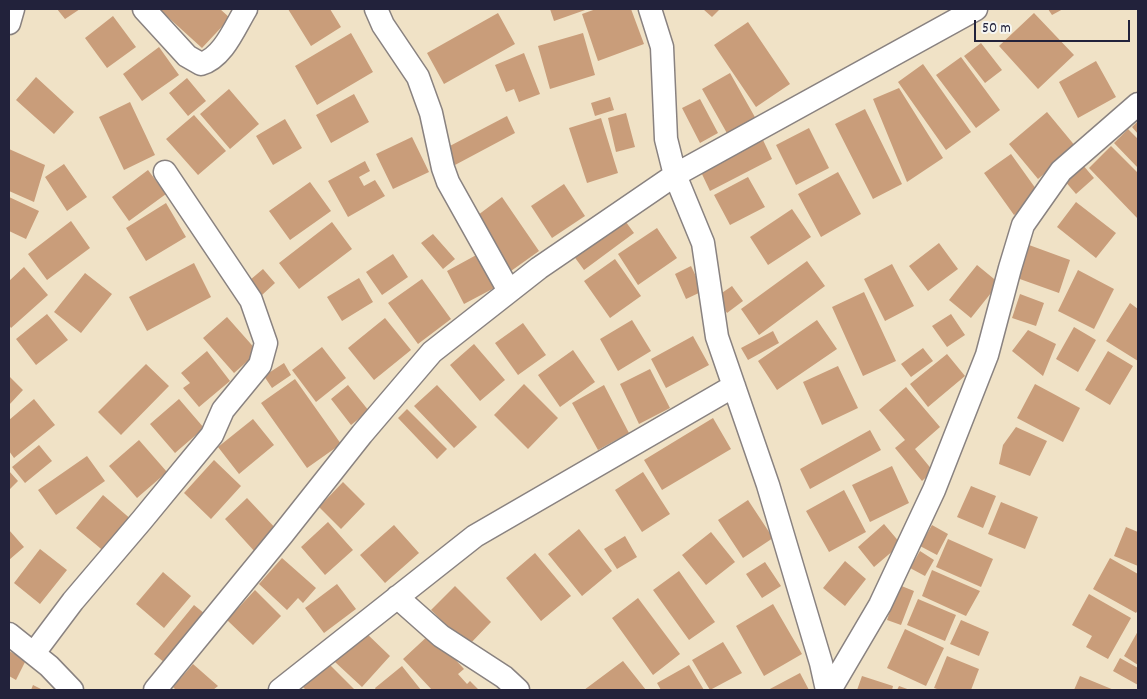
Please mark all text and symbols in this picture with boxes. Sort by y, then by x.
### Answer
scale bar [977,10,1133,42]
text: 50 m [982,18,1011,40]

